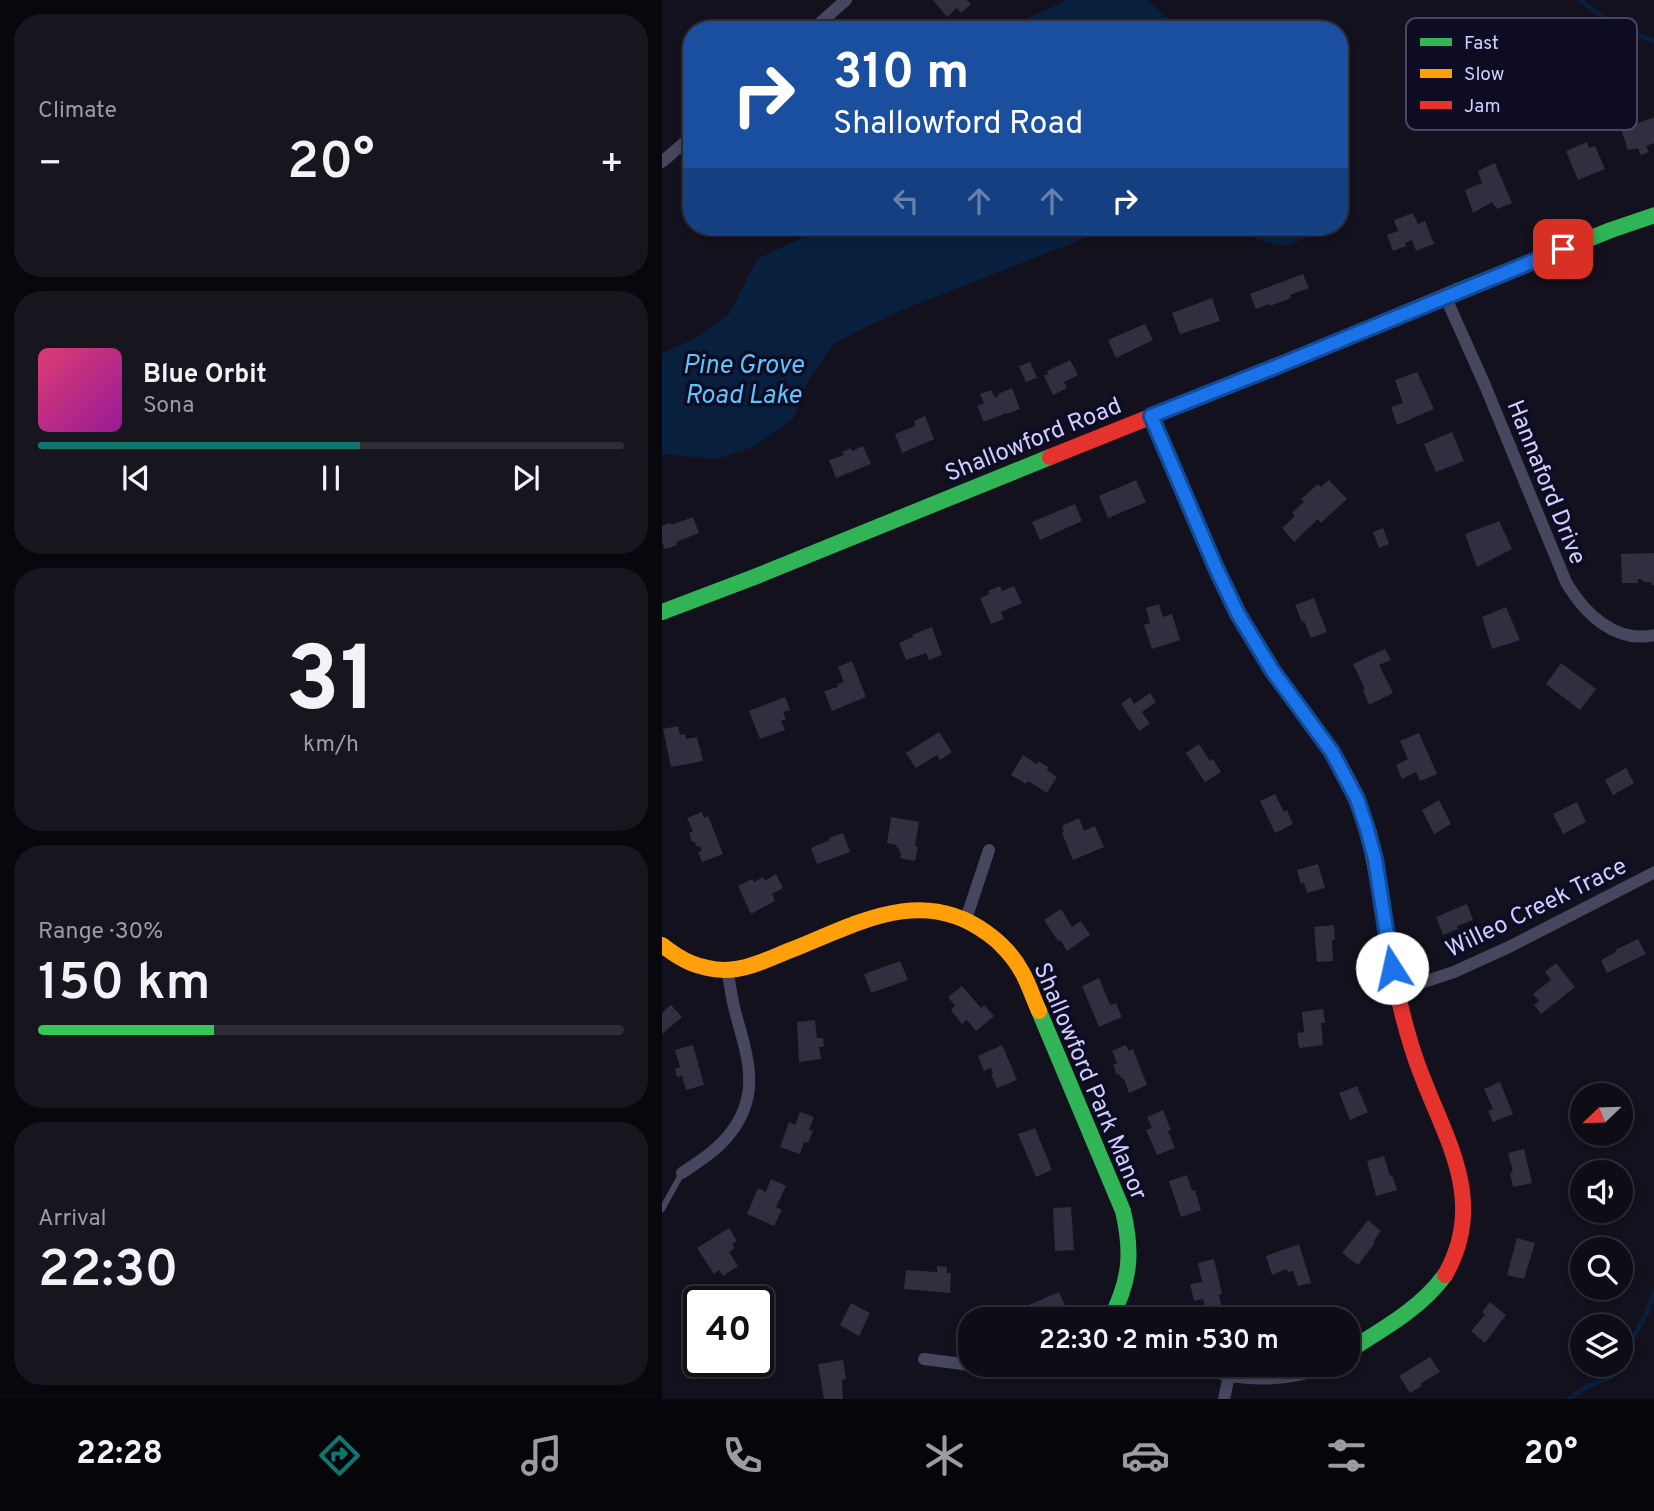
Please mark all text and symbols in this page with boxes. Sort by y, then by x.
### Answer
legend [1406,18,1637,130]
text: Fast [1464,32,1499,56]
text: 310 m [833,44,969,106]
icon: right [718,49,809,140]
text: Slow [1464,63,1504,87]
text: Jam [1464,95,1501,119]
text: Climate [38,97,117,126]
text: Shallowford Road [833,105,1083,145]
text: 20° [287,131,375,197]
text: − [38,141,63,190]
text: + [599,141,624,190]
icon: left [887,182,925,220]
icon: ahead [960,182,998,220]
icon: ahead [1033,182,1071,220]
icon: right [1106,182,1144,220]
pin [1533,219,1593,279]
icon: arrive [1544,230,1582,268]
water label: Pine Grove Road Lake [682,350,804,413]
text: Blue Orbit [143,359,267,392]
text: Sona [143,392,194,421]
street label: Shallowford Road [941,392,1126,490]
street label: Hannaford Drive [1499,396,1592,569]
icon: previous [117,459,155,497]
icon: pause [312,459,350,497]
icon: next [507,459,545,497]
text: 31 [286,628,376,743]
text: km/h [303,731,359,760]
street label: Willeo Creek Trace [1441,852,1632,966]
text: Range · 30% [38,918,163,947]
position arrow [1355,931,1429,1005]
text: 150 km [38,952,211,1018]
street label: Shallowford Park Manor [1025,958,1153,1205]
north arrow [1570,1083,1633,1146]
map controls [1570,1083,1633,1377]
button: sound [1570,1160,1633,1223]
text: Arrival [38,1205,107,1234]
button: search [1570,1237,1633,1300]
text: 22:30 [38,1239,178,1305]
speed limit sign: 40 [683,1286,774,1377]
button: layers [1570,1314,1633,1377]
text: 22:30 · 2 min · 530 m [1039,1325,1279,1358]
icon: directions [315,1431,364,1480]
icon: music [517,1431,566,1480]
icon: phone [718,1431,767,1480]
icon: climate [920,1431,969,1480]
icon: car [1121,1431,1170,1480]
icon: filters [1322,1431,1371,1480]
text: 22:28 [76,1435,163,1475]
text: 20° [1524,1435,1578,1475]

